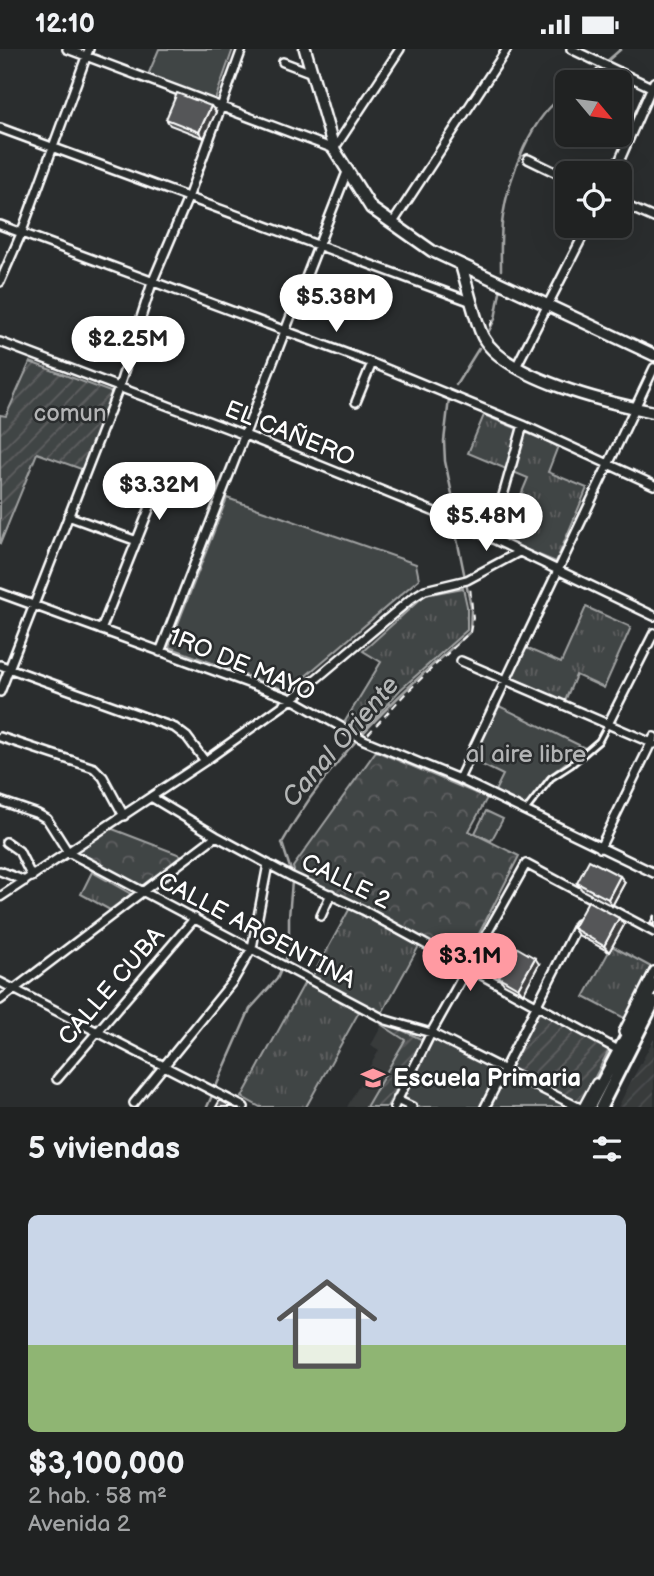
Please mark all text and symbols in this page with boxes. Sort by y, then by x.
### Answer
text: 12:10 [35,9,95,40]
north arrow [555,70,632,147]
map controls [555,70,632,238]
button: locate [555,161,632,238]
pin: $5.38M [279,275,393,334]
text: $5.38M [296,283,376,311]
pin: $2.25M [71,317,185,376]
text: $2.25M [88,325,168,353]
street label: EL CAÑERO [221,394,359,473]
park label: comun [33,399,107,428]
pin: $3.32M [102,463,216,522]
text: $3.32M [119,471,199,499]
pin: $5.48M [429,493,543,553]
text: $5.48M [446,502,526,530]
street label: 1RO DE MAYO [164,622,319,707]
water label: Canal Oriente [276,670,406,814]
park label: al aire libre [466,740,586,769]
street label: CALLE 2 [296,847,395,915]
street label: CALLE ARGENTINA [153,866,361,995]
street label: CALLE CUBA [52,921,171,1051]
pin: $3.1M [421,933,519,993]
text: $3.1M [438,942,502,970]
school or university icon: Escuela Primaria [359,1064,387,1092]
place label: Escuela Primaria [393,1064,581,1093]
icon: filters [588,1130,626,1168]
text: 5 viviendas [28,1131,180,1167]
icon: home [264,1261,390,1387]
text: $3,100,000 [28,1446,185,1482]
text: 2 hab. · 58 m² [28,1482,167,1510]
text: Avenida 2 [28,1510,130,1538]

